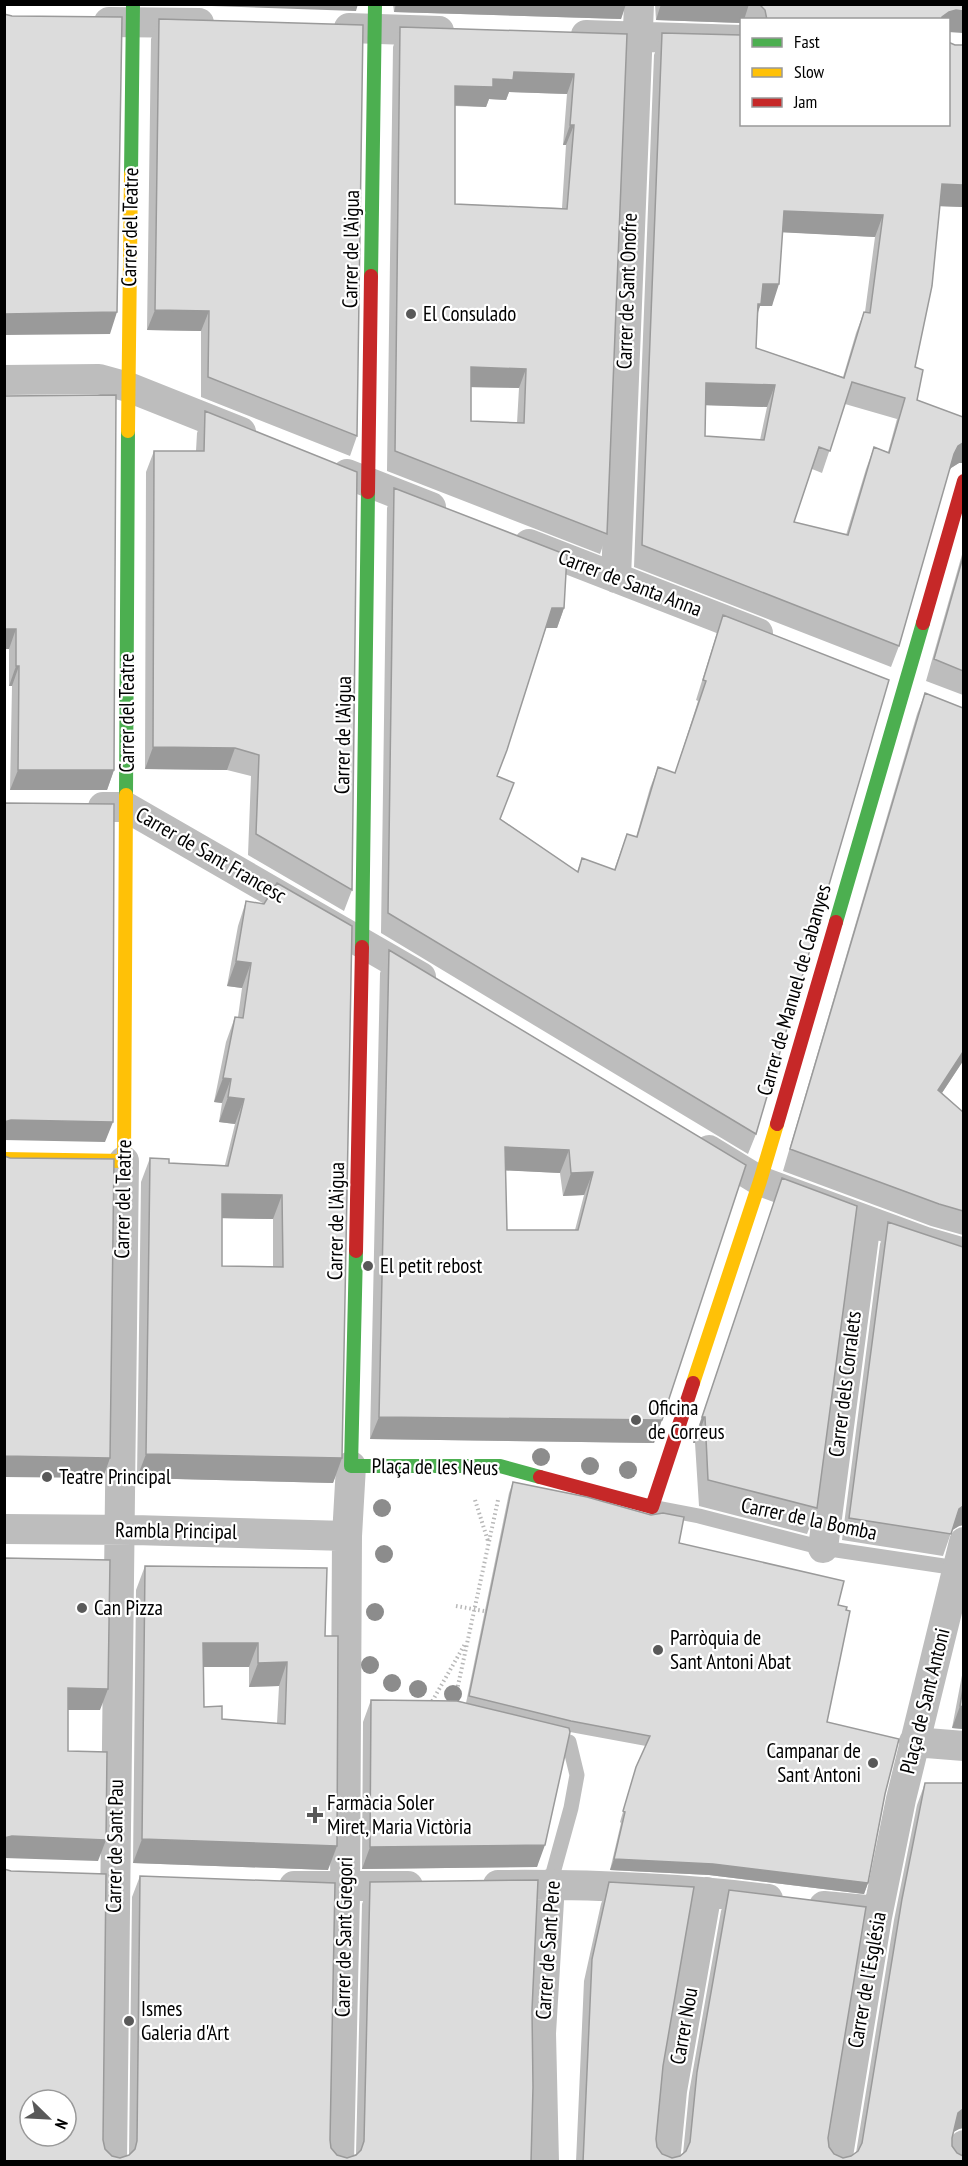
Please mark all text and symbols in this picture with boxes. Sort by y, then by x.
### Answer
legend [740,18,950,126]
text: Fast [794,30,820,53]
text: Slow [794,60,825,83]
text: Jam [793,90,817,113]
street label: Carrer del Teatre [115,167,144,287]
street label: Carrer de l'Aigua [336,190,365,308]
street label: Carrer de Sant Onofre [610,212,643,370]
place label: El Consulado [423,300,516,327]
marker: El Consulado [404,307,418,321]
street label: Carrer de Santa Anna [554,543,706,622]
street label: Carrer del Teatre [113,653,140,773]
street label: Carrer de l'Aigua [328,676,357,794]
street label: Carrer de Sant Francesc [131,800,292,909]
street label: Carrer de Manuel de Cabanyes [750,881,837,1099]
street label: Carrer del Teatre [108,1139,137,1259]
street label: Carrer de l'Aigua [321,1162,350,1280]
place label: El petit rebost [380,1252,482,1279]
marker: El petit rebost [361,1259,375,1273]
street label: Carrer dels Corralets [822,1309,867,1458]
place label: Oficina de Correus [648,1394,725,1445]
marker: Oficina de Correus [629,1413,643,1427]
street label: Plaça de les Neus [371,1452,499,1481]
place label: Teatre Principal [59,1463,171,1490]
marker: Teatre Principal [40,1470,54,1484]
street label: Carrer de la Bomba [739,1491,880,1546]
street label: Rambla Principal [115,1516,237,1545]
place label: Can Pizza [94,1594,163,1621]
marker: Can Pizza [75,1601,89,1615]
place label: Parròquia de Sant Antoni Abat [670,1624,791,1675]
street label: Plaça de Sant Antoni [893,1625,956,1777]
marker: Parròquia de Sant Antoni Abat [651,1643,665,1657]
place label: Campanar de Sant Antoni [766,1737,861,1788]
marker: Campanar de Sant Antoni [866,1756,880,1770]
street label: Carrer de Sant Pau [100,1779,129,1913]
place label: Farmàcia Soler Miret, Maria Victòria [327,1789,472,1840]
marker: Farmàcia Soler Miret, Maria Victòria [308,1808,322,1822]
street label: Carrer de Sant Gregori [329,1857,358,2017]
street label: Carrer de Sant Pere [529,1880,566,2020]
street label: Carrer de l'Església [841,1910,892,2050]
street label: Carrer Nou [663,1985,704,2066]
place label: Ismes Galeria d'Art [141,1995,229,2046]
marker: Ismes Galeria d'Art [122,2014,136,2028]
north arrow [18,2088,78,2148]
text: N [51,2116,73,2132]

